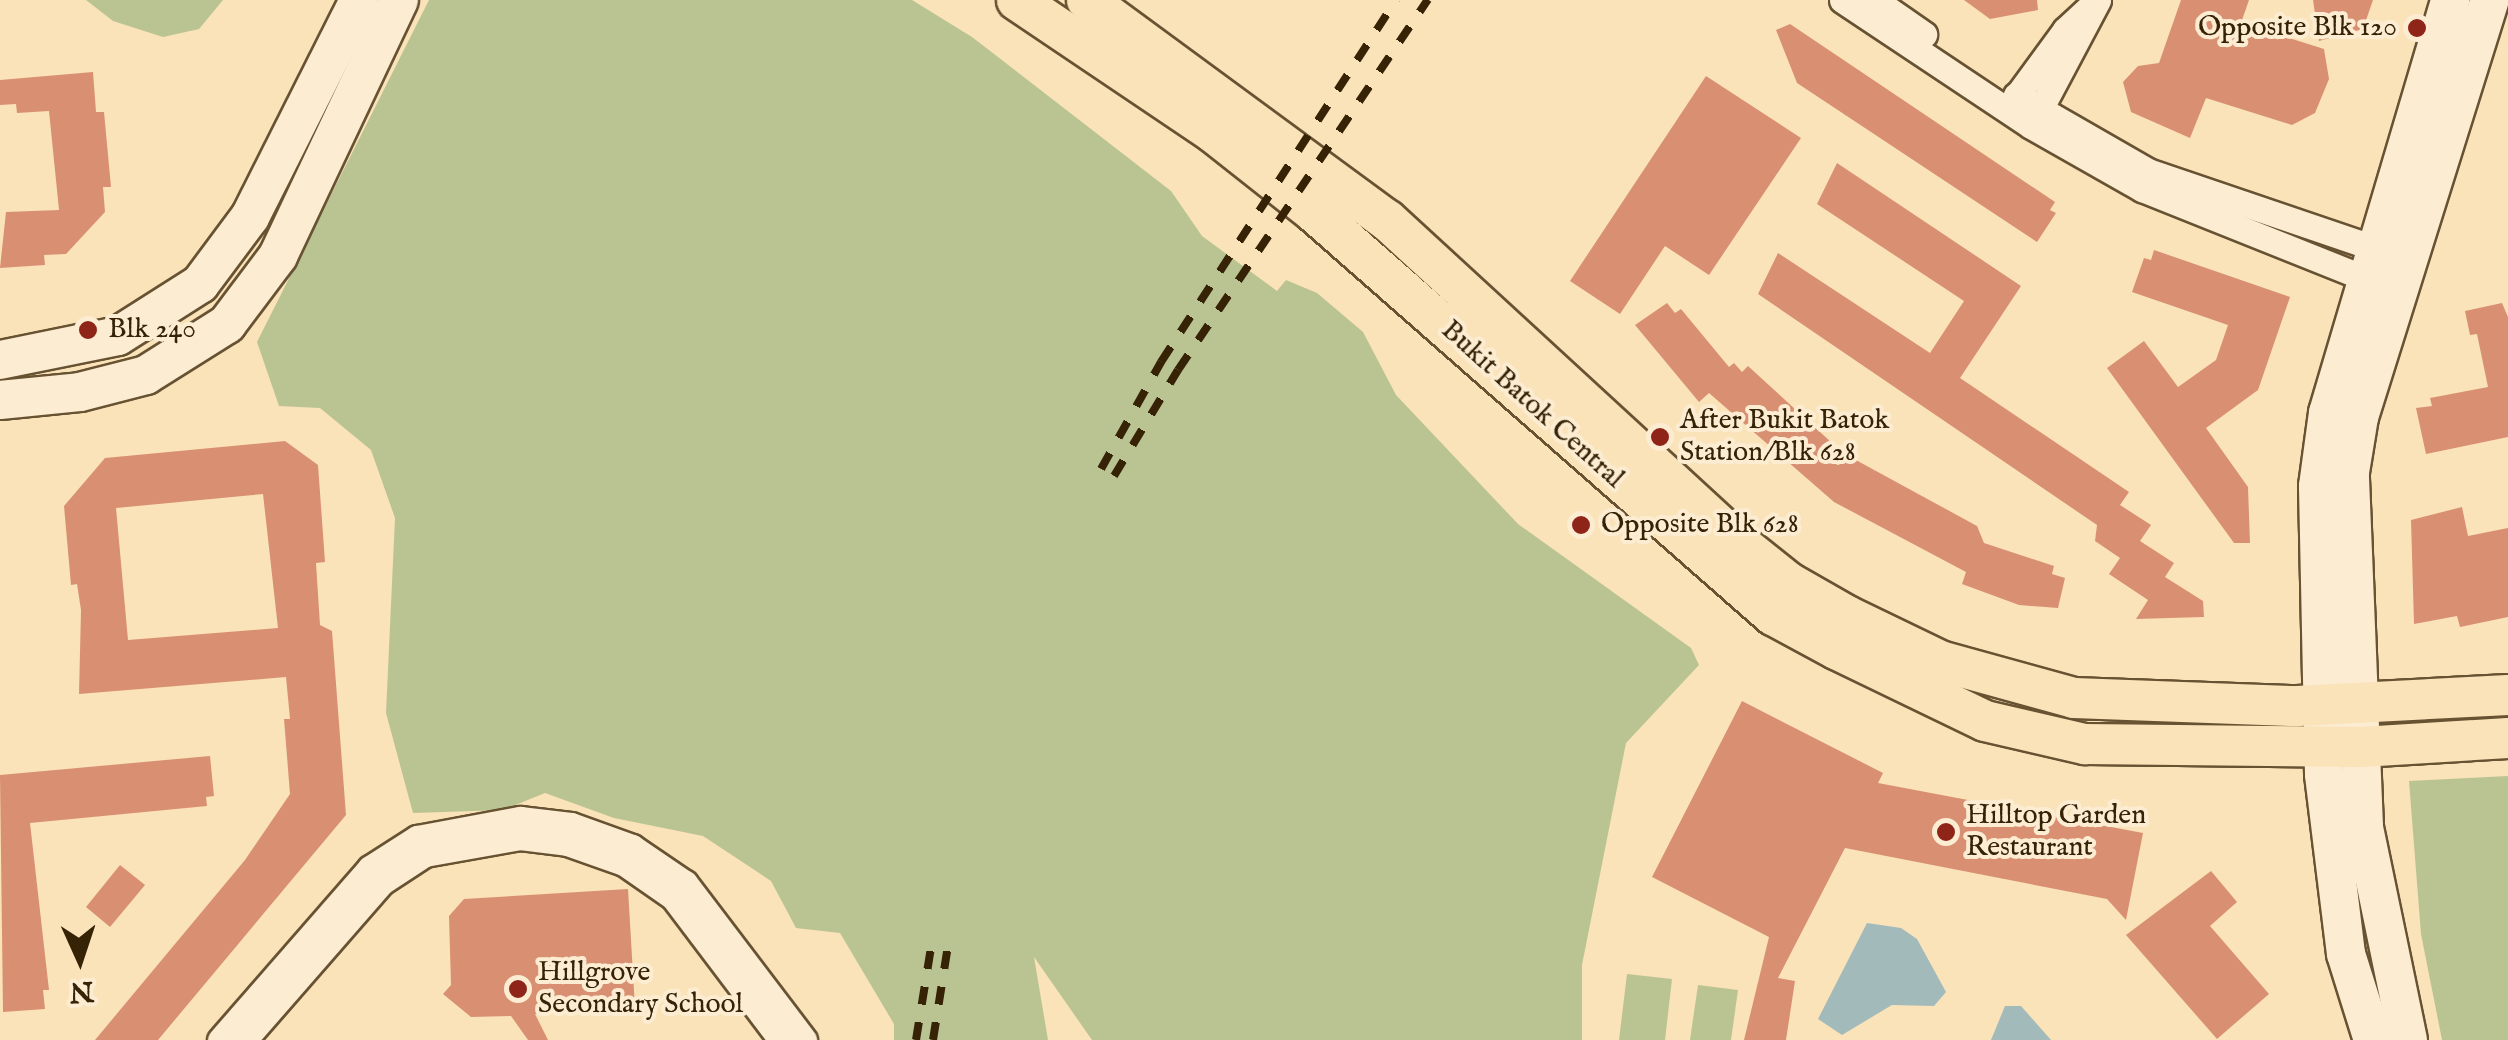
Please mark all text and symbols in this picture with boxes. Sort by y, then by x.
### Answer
place label: Opposite Blk 120 [2198,11,2397,45]
marker: Opposite Blk 120 [2406,17,2428,39]
place label: Blk 240 [108,313,196,347]
street label: Bukit Batok Central [1434,314,1630,496]
marker: Blk 240 [77,319,99,341]
place label: After Bukit Batok Station/Blk 628 [1680,404,1889,470]
marker: After Bukit Batok Station/Blk 628 [1649,426,1671,448]
place label: Opposite Blk 628 [1601,508,1799,542]
marker: Opposite Blk 628 [1570,514,1592,536]
place label: Hilltop Garden Restaurant [1966,799,2146,865]
marker: Hilltop Garden Restaurant [1935,821,1957,843]
north arrow [30,910,130,1010]
place label: Hillgrove Secondary School [538,956,743,1022]
text: N [69,972,95,1009]
marker: Hillgrove Secondary School [507,978,529,1000]

